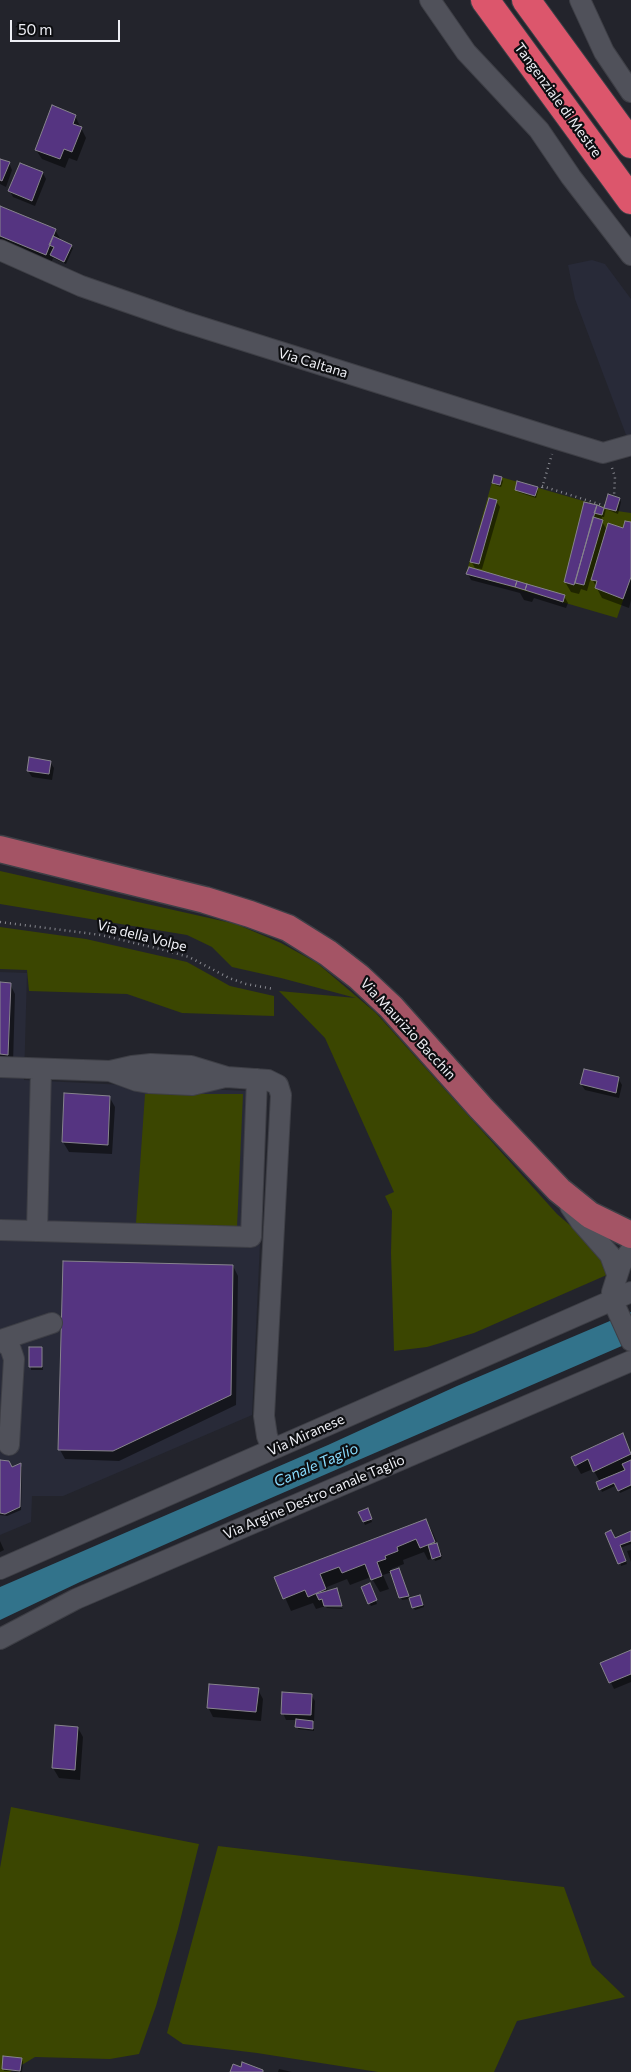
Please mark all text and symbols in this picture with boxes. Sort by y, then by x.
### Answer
scale bar [12,10,122,42]
text: 50 m [18,20,52,38]
street label: Tangenziale di Mestre [511,39,605,161]
street label: Via Caltana [276,344,350,382]
street label: Via della Volpe [95,917,189,955]
street label: Via Maurizio Bacchin [357,975,459,1083]
street label: Via Miranese [265,1411,347,1459]
water label: Canale Taglio [271,1439,361,1491]
street label: Via Argine Destro canale Taglio [221,1451,407,1543]

